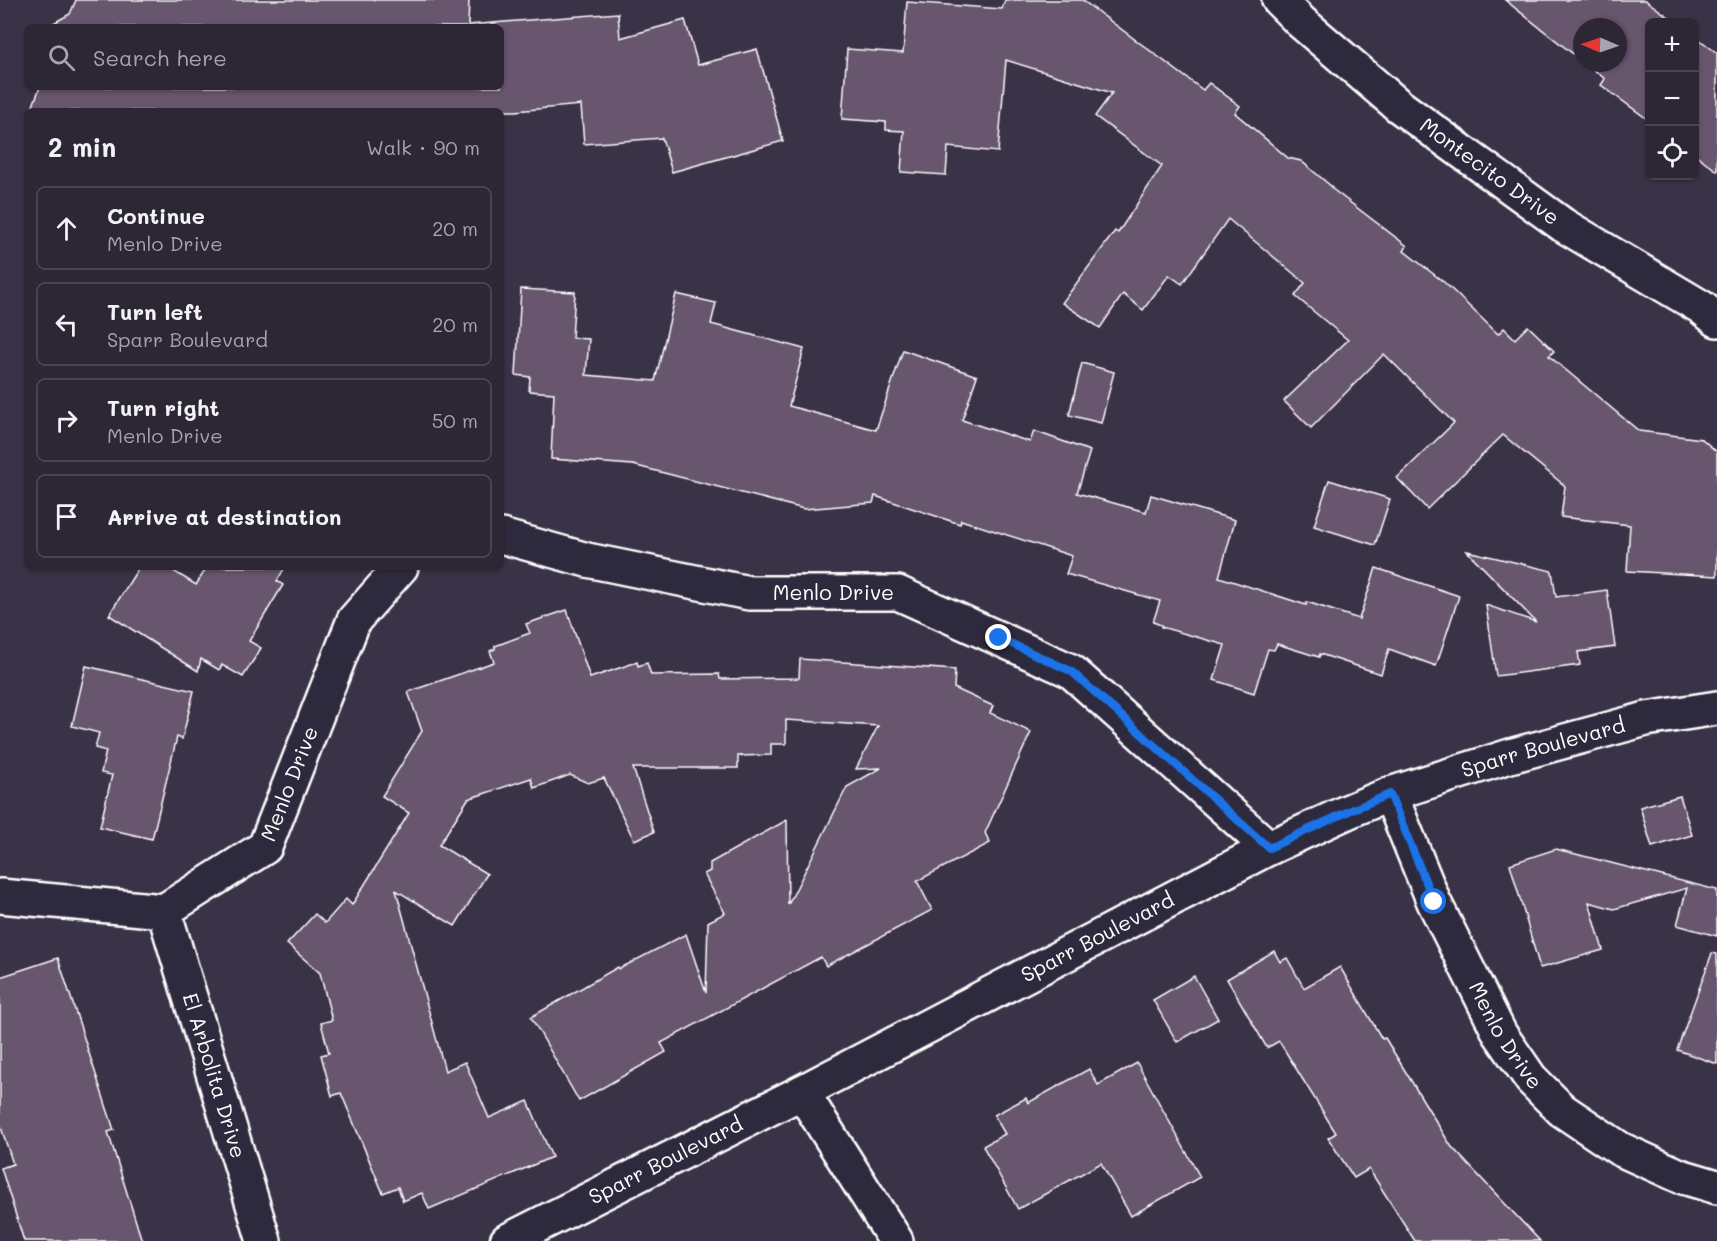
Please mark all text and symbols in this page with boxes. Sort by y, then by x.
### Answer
north arrow [1573,18,1627,72]
map controls [1645,18,1699,180]
button: + [1645,18,1699,72]
search box [24,24,504,90]
icon: search [45,41,78,74]
text: Search here [93,43,227,72]
button: − [1645,72,1699,126]
street label: Montecito Drive [1415,111,1565,230]
button: locate [1645,126,1699,180]
text: 2 min [48,130,116,164]
text: Walk · 90 m [366,134,480,160]
text: Continue [107,201,205,230]
icon: ahead [50,212,83,245]
text: 20 m [432,215,478,241]
text: Menlo Drive [107,230,223,256]
text: Turn left [107,297,203,326]
icon: left [50,308,83,341]
text: 20 m [432,311,478,337]
text: Sparr Boulevard [107,326,268,352]
text: Turn right [107,393,219,422]
icon: right [50,404,83,437]
text: 50 m [432,407,478,433]
text: Menlo Drive [107,422,223,448]
icon: arrive [50,500,83,533]
text: Arrive at destination [107,502,342,531]
street label: Menlo Drive [773,578,894,605]
route end [985,624,1011,650]
street label: Sparr Boulevard [1457,710,1628,783]
street label: Menlo Drive [254,722,323,845]
street label: Sparr Boulevard [1016,885,1178,987]
route start [1420,888,1446,914]
street label: Menlo Drive [1464,976,1549,1094]
street label: El Arbolita Drive [178,989,253,1161]
street label: Sparr Boulevard [584,1109,747,1210]

